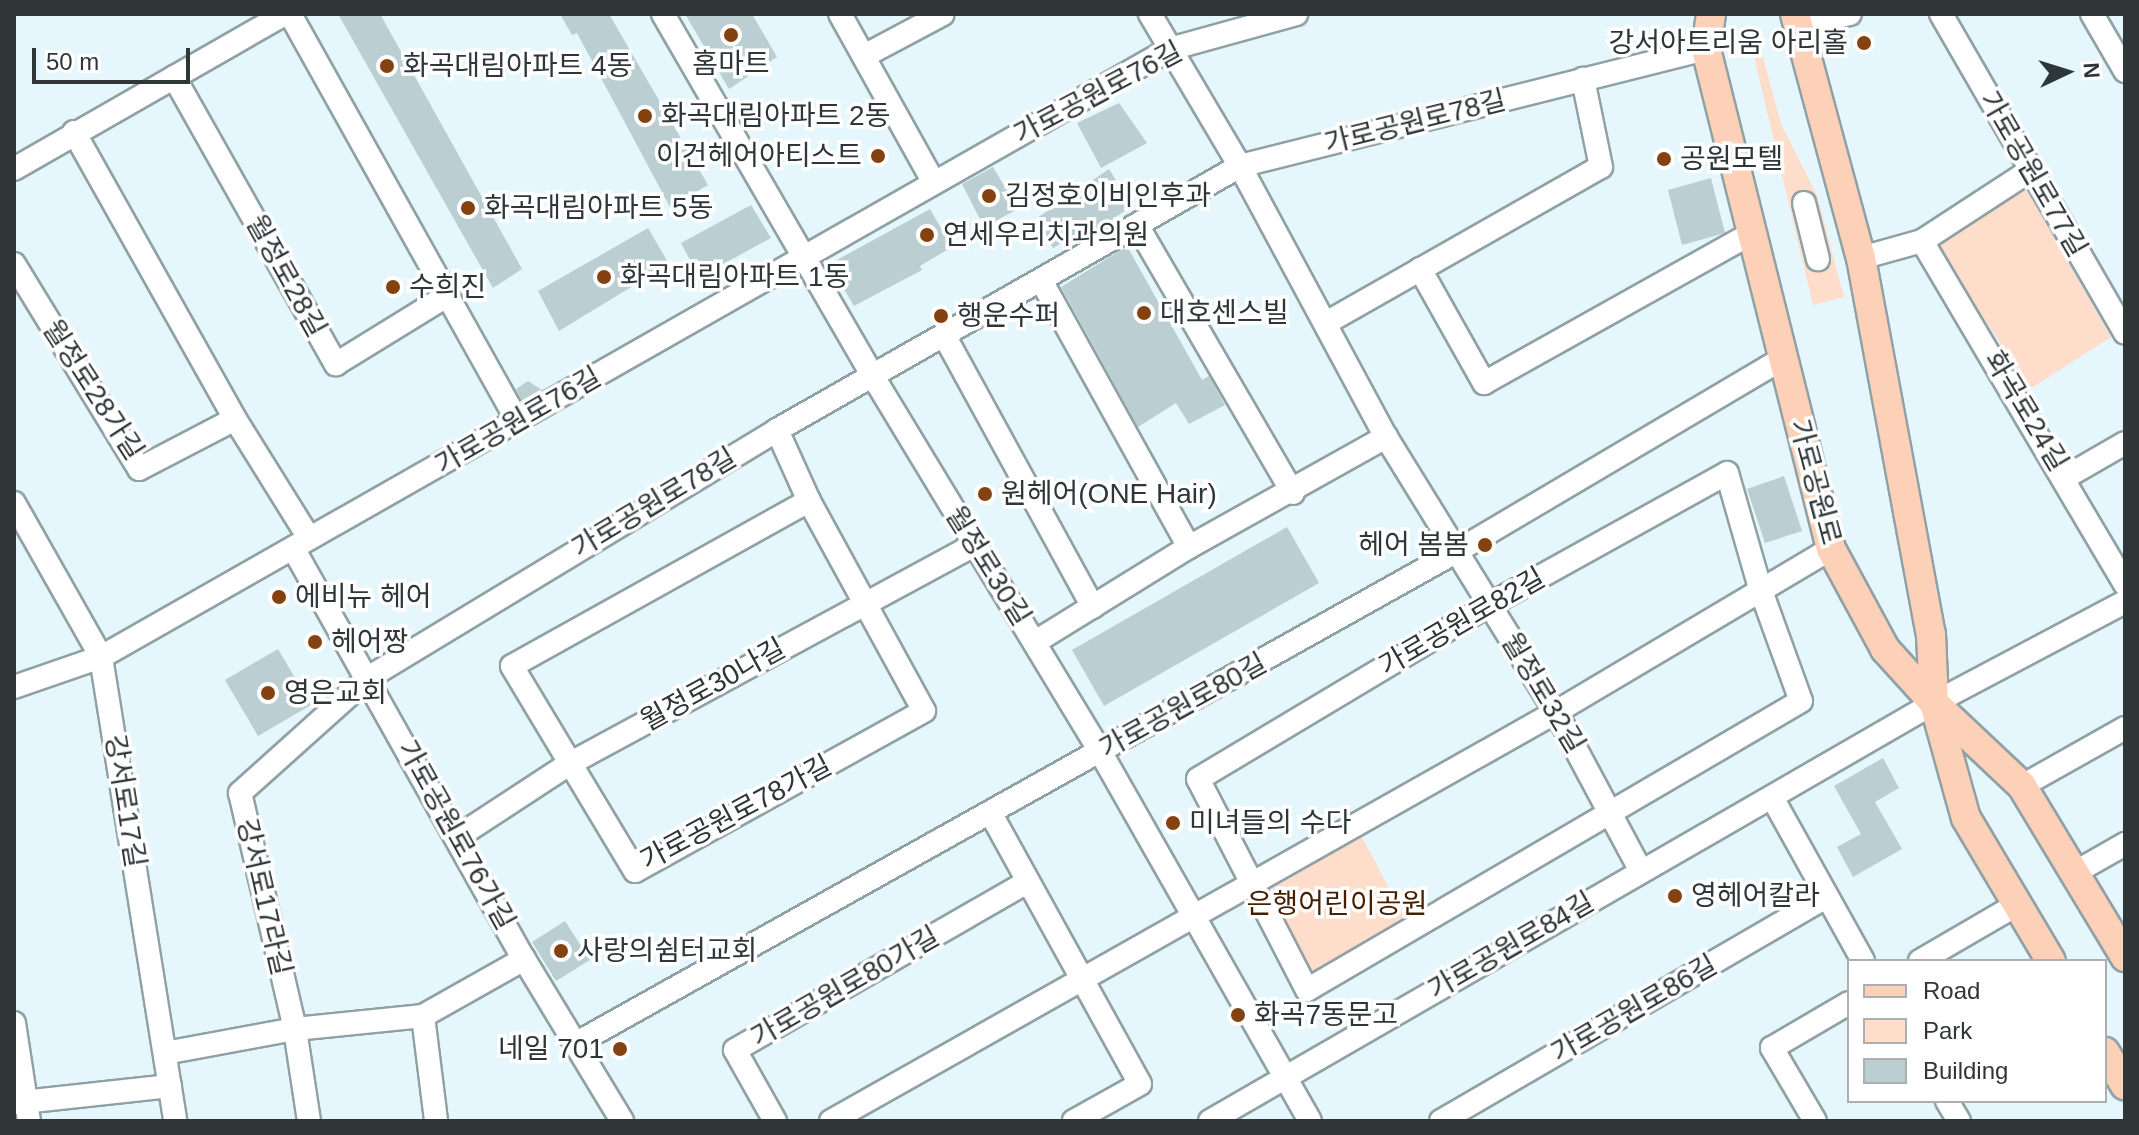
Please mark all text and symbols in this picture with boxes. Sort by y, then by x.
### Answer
marker: 홈마트 [722,26,740,44]
place label: 강서아트리움 아리홀 [1608,26,1848,60]
scale bar [36,32,194,82]
north arrow [2027,32,2107,112]
marker: 강서아트리움 아리홀 [1855,34,1873,52]
street label: 가로공원로76길 [1008,35,1188,151]
place label: 홈마트 [692,47,770,81]
text: 50 m [46,48,99,75]
place label: 화곡대림아파트 4동 [403,49,632,83]
marker: 화곡대림아파트 4동 [378,57,396,75]
text: N [2078,61,2104,79]
street label: 가로공원로78길 [1321,83,1509,161]
street label: 가로공원로77길 [1972,85,2094,263]
place label: 화곡대림아파트 2동 [661,99,890,133]
marker: 화곡대림아파트 2동 [636,107,654,125]
place label: 이건헤어아티스트 [656,139,862,173]
place label: 공원모텔 [1680,142,1783,176]
marker: 이건헤어아티스트 [869,147,887,165]
marker: 공원모텔 [1655,150,1673,168]
place label: 김정호이비인후과 [1005,179,1211,213]
marker: 김정호이비인후과 [980,187,998,205]
place label: 화곡대림아파트 5동 [484,191,713,225]
marker: 화곡대림아파트 5동 [459,199,477,217]
street label: 월정로28길 [239,209,333,343]
place label: 연세우리치과의원 [943,218,1149,252]
marker: 연세우리치과의원 [918,226,936,244]
place label: 화곡대림아파트 1동 [620,260,849,294]
marker: 화곡대림아파트 1동 [595,268,613,286]
place label: 수희진 [409,270,486,304]
marker: 수희진 [384,278,402,296]
place label: 대호센스빌 [1160,296,1289,330]
place label: 행운수퍼 [957,299,1060,333]
marker: 대호센스빌 [1135,304,1153,322]
marker: 행운수퍼 [932,307,950,325]
street label: 월정로28가길 [35,314,151,466]
street label: 화곡로24길 [1977,345,2075,477]
street label: 가로공원로76길 [429,360,607,482]
street label: 가로공원로 [1782,415,1848,549]
street label: 가로공원로78길 [566,441,742,565]
place label: 원헤어(ONE Hair) [1001,477,1217,511]
marker: 원헤어(ONE Hair) [976,485,994,503]
street label: 월정로30길 [938,500,1038,632]
place label: 헤어 봄봄 [1358,528,1469,562]
marker: 헤어 봄봄 [1476,536,1494,554]
street label: 가로공원로82길 [1373,561,1551,683]
place label: 에비뉴 헤어 [295,580,432,614]
marker: 에비뉴 헤어 [270,588,288,606]
place label: 헤어짱 [331,625,408,659]
street label: 월정로32길 [1494,627,1592,759]
street label: 월정로30나길 [635,632,791,738]
marker: 헤어짱 [306,633,324,651]
street label: 가로공원로80길 [1094,646,1272,766]
place label: 영은교회 [284,676,387,710]
marker: 영은교회 [259,684,277,702]
street label: 강서로17길 [98,732,152,870]
street label: 가로공원로76가길 [390,734,522,936]
street label: 가로공원로78가길 [635,749,837,877]
place label: 미녀들의 수다 [1189,806,1351,840]
marker: 미녀들의 수다 [1164,814,1182,832]
street label: 강서로17라길 [230,815,298,979]
place label: 영헤어칼라 [1691,879,1820,913]
street label: 가로공원로84길 [1422,885,1600,1007]
park label: 은행어린이공원 [1247,887,1427,921]
marker: 영헤어칼라 [1666,887,1684,905]
street label: 가로공원로80가길 [745,920,945,1054]
place label: 사랑의쉼터교회 [577,934,757,968]
marker: 사랑의쉼터교회 [552,942,570,960]
street label: 가로공원로86길 [1545,948,1723,1070]
legend [1847,959,2107,1103]
text: Road [1923,977,1980,1004]
place label: 화곡7동문고 [1254,998,1398,1032]
marker: 화곡7동문고 [1229,1006,1247,1024]
text: Park [1923,1017,1972,1044]
place label: 네일 701 [498,1032,604,1066]
marker: 네일 701 [611,1040,629,1058]
text: Building [1923,1057,2008,1084]

